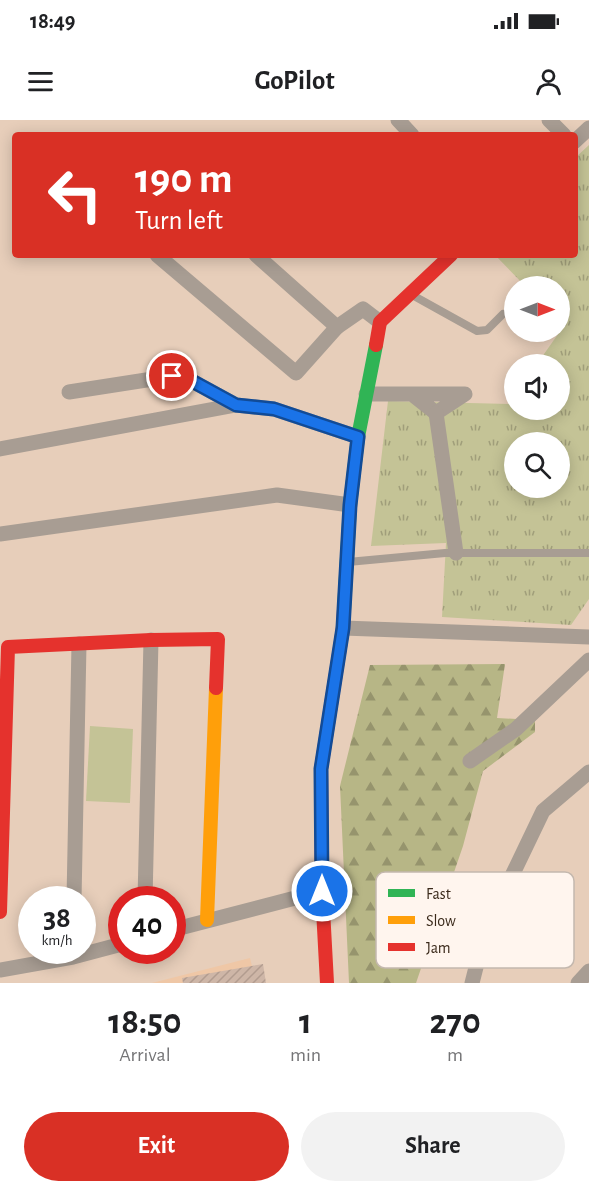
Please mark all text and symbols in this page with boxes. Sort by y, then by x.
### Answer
text: 18:49 [30,10,76,32]
icon: menu [24,65,57,98]
icon: person [532,65,565,98]
text: GoPilot [254,67,335,94]
icon: left [36,156,114,234]
text: 190 m [135,158,233,200]
text: Turn left [135,207,223,234]
north arrow [504,276,570,342]
map controls [504,276,570,498]
pin [146,350,197,401]
button: sound [504,354,570,420]
icon: arrive [155,359,188,392]
button: search [504,432,570,498]
position arrow [290,859,354,923]
legend [376,872,574,968]
speed limit sign: 40 [108,886,186,964]
text: Fast [426,886,451,902]
text: 38 [43,903,71,933]
text: Slow [426,913,456,929]
text: km/h [42,933,72,948]
text: Jam [426,940,451,956]
text: 18:50 [108,1004,182,1040]
text: 1 [299,1004,312,1040]
text: 270 [429,1004,481,1040]
text: Arrival [119,1045,171,1065]
text: min [290,1045,321,1065]
text: m [447,1045,463,1065]
button: Exit [24,1112,289,1181]
button: Share [301,1112,565,1181]

